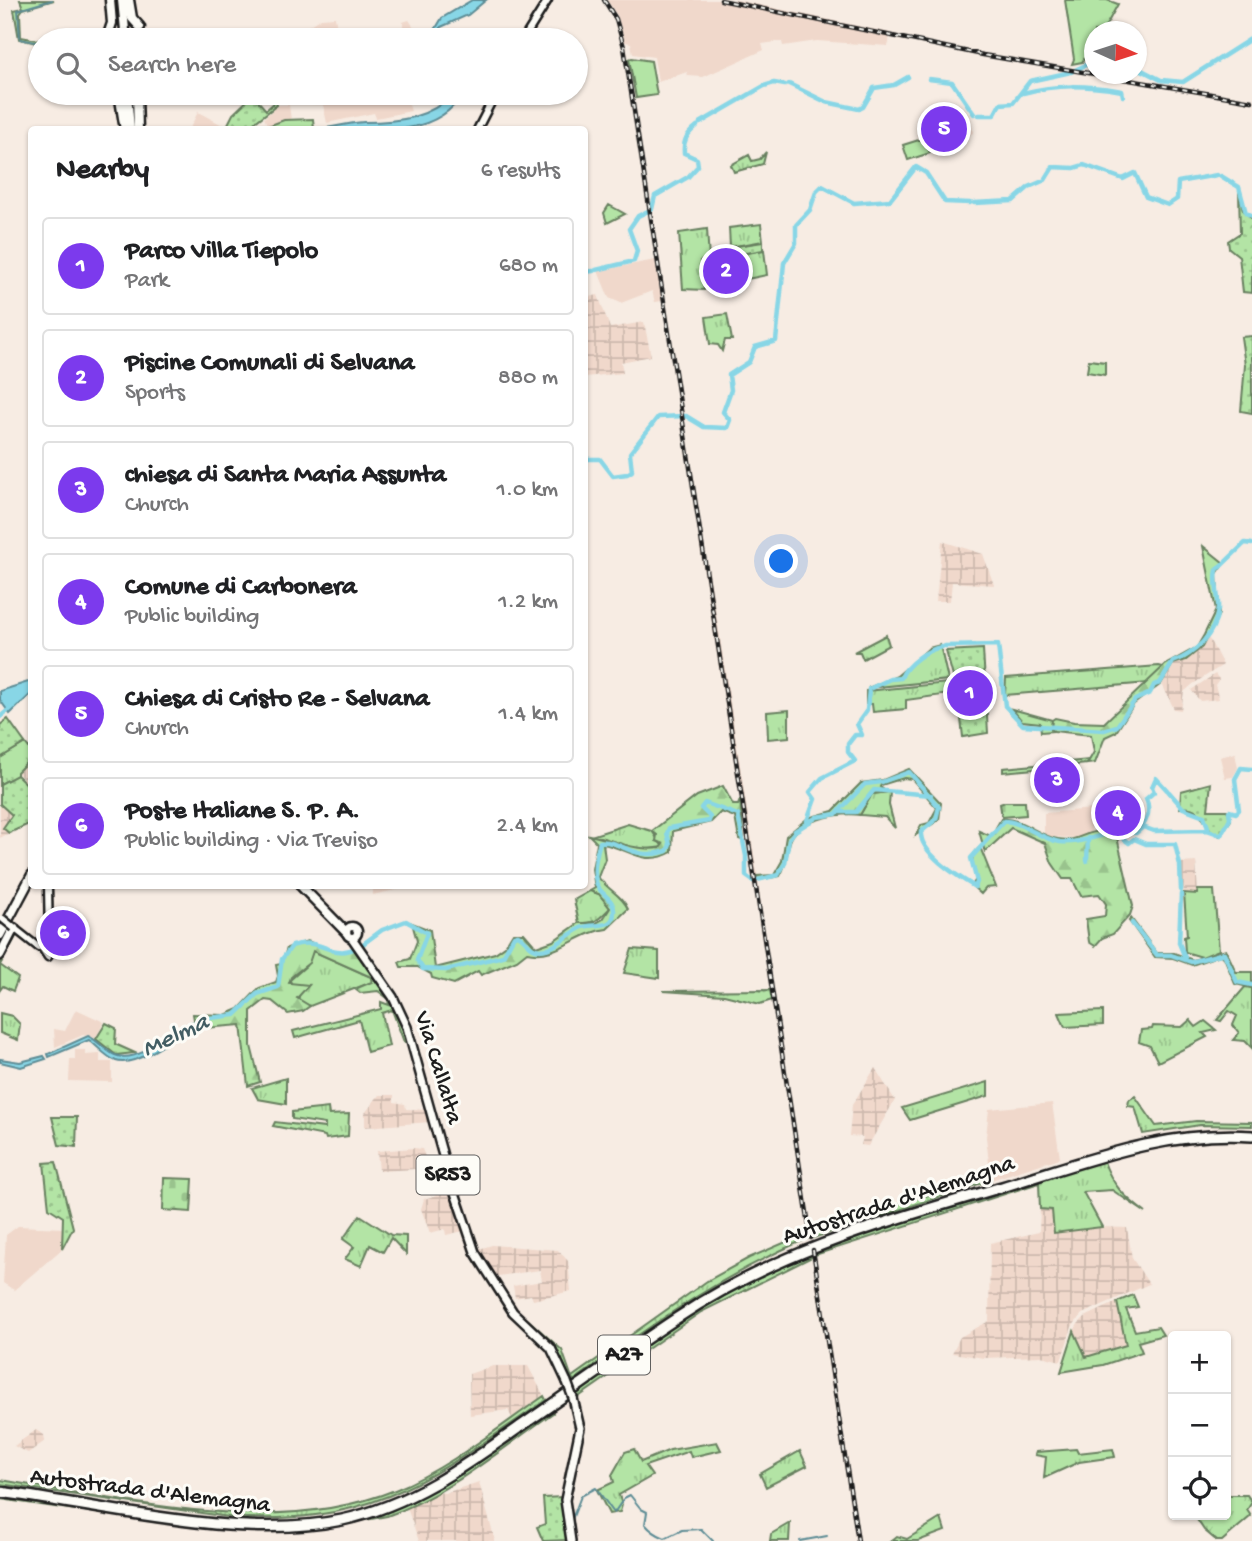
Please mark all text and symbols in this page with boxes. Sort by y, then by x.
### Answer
north arrow [1084,21,1147,84]
search box [28,28,588,105]
icon: search [52,48,90,86]
text: Search here [108,51,236,82]
pin: 5 [921,103,967,155]
text: Nearby [56,154,149,189]
text: 6 results [481,158,560,185]
text: Parco Villa Tiepolo [125,237,318,268]
pin: 2 [703,245,749,297]
text: 1 [76,253,86,280]
text: 680 m [499,253,558,280]
text: Park [125,268,169,295]
text: Piscine Comunali di Selvana [125,349,414,380]
text: 2 [75,365,87,392]
text: 880 m [498,365,558,392]
text: Sports [125,380,185,407]
text: chiesa di Santa Maria Assunta [125,461,446,492]
text: 3 [75,477,87,504]
text: 1.0 km [496,477,558,504]
text: Church [125,492,189,519]
your location [764,544,798,578]
text: Comune di Carbonera [125,573,357,604]
text: 4 [76,589,86,616]
text: 1.2 km [498,589,558,616]
text: Public building [125,604,259,631]
pin: 1 [947,667,993,719]
text: Chiesa di Cristo Re - Selvana [125,685,429,716]
text: 5 [75,701,87,728]
text: 1.4 km [499,701,558,728]
text: Church [125,716,189,743]
pin: 3 [1034,754,1080,806]
pin: 4 [1095,787,1141,839]
text: Poste Italiane S. P. A. [125,797,360,828]
text: 6 [75,813,87,840]
text: 2.4 km [497,813,558,840]
text: Public building · Via Treviso [125,828,378,855]
pin: 6 [40,907,86,959]
water label: Melma [138,1007,216,1066]
street label: Via Callalta [406,1007,468,1128]
street label: Autostrada d'Alemagna [779,1150,1019,1252]
road number: SR53 [416,1156,480,1194]
map controls [1168,1331,1231,1520]
button: + [1168,1331,1231,1394]
road number: A27 [598,1336,650,1374]
button: − [1168,1394,1231,1457]
button: locate [1168,1457,1231,1520]
street label: Autostrada d'Alemagna [28,1463,272,1521]

